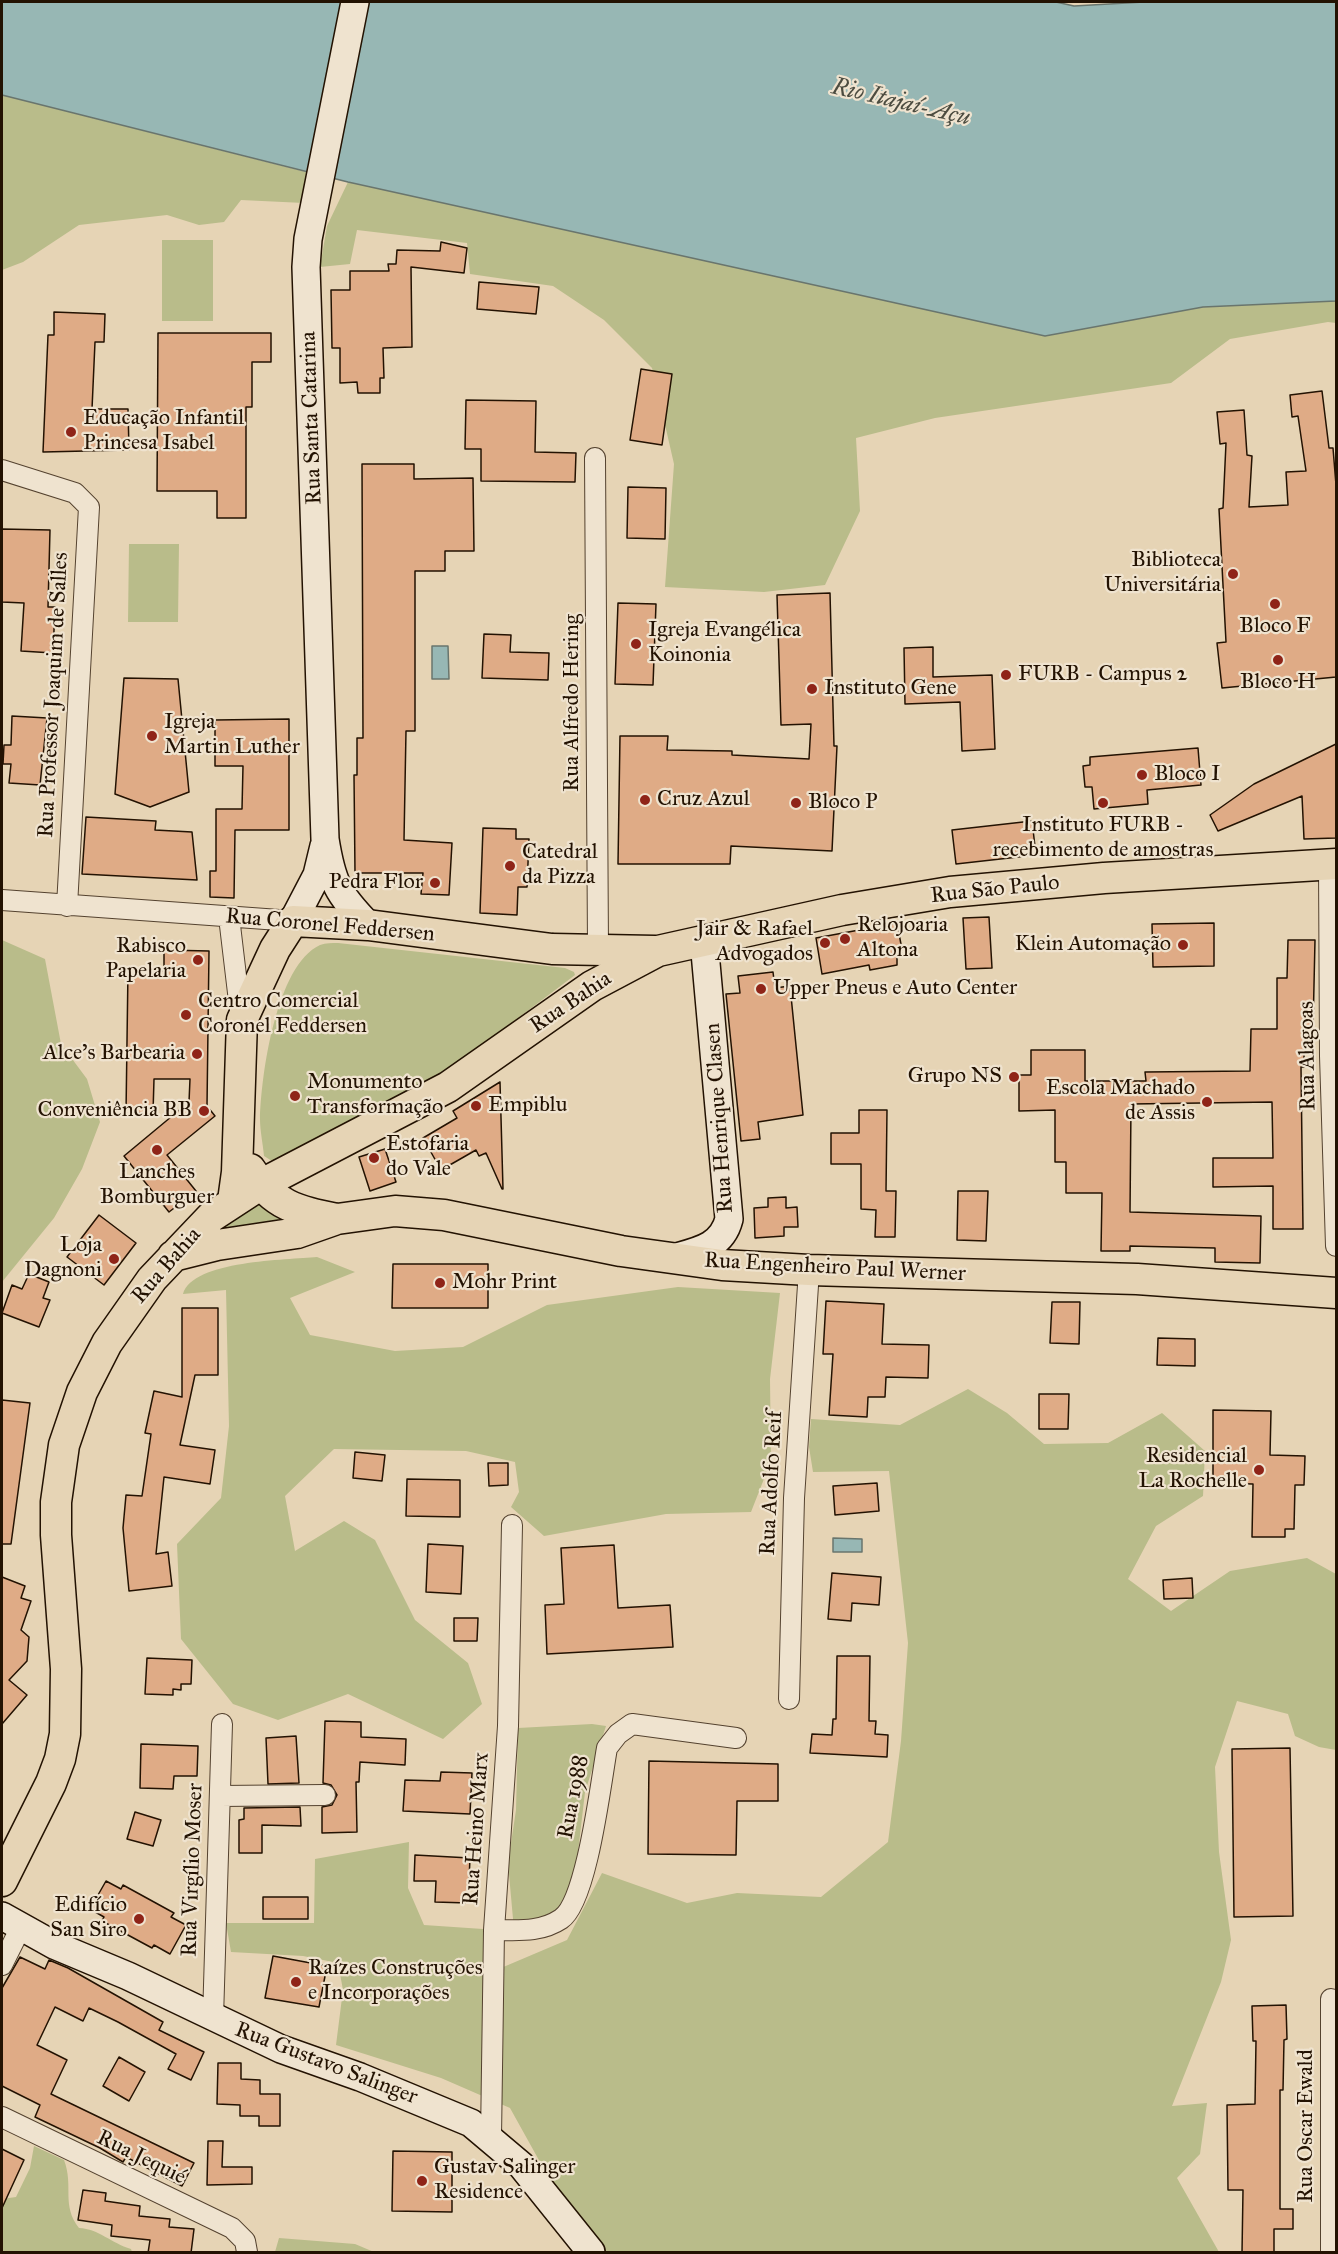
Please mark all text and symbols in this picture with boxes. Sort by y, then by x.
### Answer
water label: Rio Itajaí-Açu [829,73,973,133]
street label: Rua Santa Catarina [296,331,328,505]
place label: Educação Infantil Princesa Isabel [83,406,244,458]
marker: Educação Infantil Princesa Isabel [64,425,78,439]
place label: Biblioteca Universitária [1104,548,1221,600]
street label: Rua Professor Joaquim de Salles [33,552,75,838]
marker: Biblioteca Universitária [1226,567,1240,581]
marker: Bloco F [1268,597,1282,611]
street label: Rua Alfredo Hering [560,614,586,792]
place label: Bloco F [1239,614,1311,640]
place label: Igreja Evangélica Koinonia [648,618,801,670]
marker: Igreja Evangélica Koinonia [629,637,643,651]
marker: Bloco H [1271,653,1285,667]
place label: FURB - Campus 2 [1018,662,1187,688]
marker: FURB - Campus 2 [999,668,1013,682]
place label: Bloco H [1240,670,1316,696]
place label: Instituto Gene [824,676,957,702]
marker: Instituto Gene [805,682,819,696]
place label: Igreja Martin Luther [164,710,300,762]
marker: Igreja Martin Luther [145,729,159,743]
place label: Bloco I [1154,762,1220,788]
marker: Bloco I [1135,768,1149,782]
place label: Cruz Azul [657,787,750,813]
place label: Bloco P [808,790,878,816]
marker: Cruz Azul [638,793,652,807]
marker: Bloco P [789,796,803,810]
marker: Instituto FURB - recebimento de amostras [1096,796,1110,810]
place label: Instituto FURB - recebimento de amostras [993,813,1213,864]
place label: Catedral da Pizza [522,840,598,891]
marker: Catedral da Pizza [503,859,517,873]
place label: Pedra Flor [329,870,423,896]
street label: Rua São Paulo [929,870,1061,910]
marker: Pedra Flor [428,876,442,890]
street label: Rua Coronel Feddersen [224,904,436,948]
place label: Relojoaria Altona [857,913,948,964]
place label: Jair & Rafael Advogados [696,917,813,968]
marker: Relojoaria Altona [838,932,852,946]
place label: Klein Automação [1015,932,1171,958]
place label: Rabisco Papelaria [106,934,186,986]
marker: Jair & Rafael Advogados [818,936,832,950]
marker: Klein Automação [1176,938,1190,952]
marker: Rabisco Papelaria [191,953,205,967]
street label: Rua Bahia [525,966,617,1040]
place label: Upper Pneus e Auto Center [773,976,1017,1002]
marker: Upper Pneus e Auto Center [754,982,768,996]
place label: Centro Comercial Coronel Feddersen [198,989,367,1040]
street label: Rua Alagoas [1294,1001,1322,1111]
marker: Centro Comercial Coronel Feddersen [179,1008,193,1022]
street label: Rua Henrique Clasen [700,1022,740,1214]
place label: Alce's Barbearia [43,1041,185,1067]
marker: Alce's Barbearia [190,1047,204,1061]
place label: Grupo NS [908,1064,1002,1090]
place label: Monumento Transformação [307,1070,443,1122]
marker: Grupo NS [1007,1070,1021,1084]
place label: Escola Machado de Assis [1046,1076,1195,1128]
marker: Monumento Transformação [288,1089,302,1103]
place label: Empiblu [488,1093,567,1119]
marker: Escola Machado de Assis [1200,1095,1214,1109]
place label: Conveniência BB [37,1098,192,1124]
marker: Empiblu [469,1099,483,1113]
marker: Conveniência BB [197,1104,211,1118]
place label: Estofaria do Vale [386,1132,469,1184]
marker: Lanches Bomburguer [150,1143,164,1157]
marker: Estofaria do Vale [367,1151,381,1165]
place label: Lanches Bomburguer [100,1160,214,1212]
street label: Rua Bahia [127,1222,207,1310]
place label: Loja Dagnoni [24,1233,102,1284]
street label: Rua Engenheiro Paul Werner [703,1248,967,1288]
marker: Loja Dagnoni [107,1252,121,1266]
place label: Mohr Print [452,1270,557,1296]
marker: Mohr Print [433,1276,447,1290]
street label: Rua Adolfo Reif [755,1410,789,1556]
place label: Residencial La Rochelle [1139,1444,1247,1496]
marker: Residencial La Rochelle [1252,1463,1266,1477]
street label: Rua Heino Marx [458,1752,496,1906]
street label: Rua 1988 [553,1753,595,1841]
street label: Rua Virgílio Moser [177,1783,209,1957]
place label: Edifício San Siro [50,1893,127,1945]
marker: Edifício San Siro [132,1912,146,1926]
place label: Raízes Construções e Incorporações [308,1956,483,2008]
marker: Raízes Construções e Incorporações [289,1975,303,1989]
street label: Rua Gustavo Salinger [231,2017,421,2111]
street label: Rua Oscar Ewald [1294,2049,1320,2203]
street label: Rua Jequié [92,2125,190,2191]
place label: Gustav Salinger Residence [434,2155,576,2206]
marker: Gustav Salinger Residence [415,2174,429,2188]

